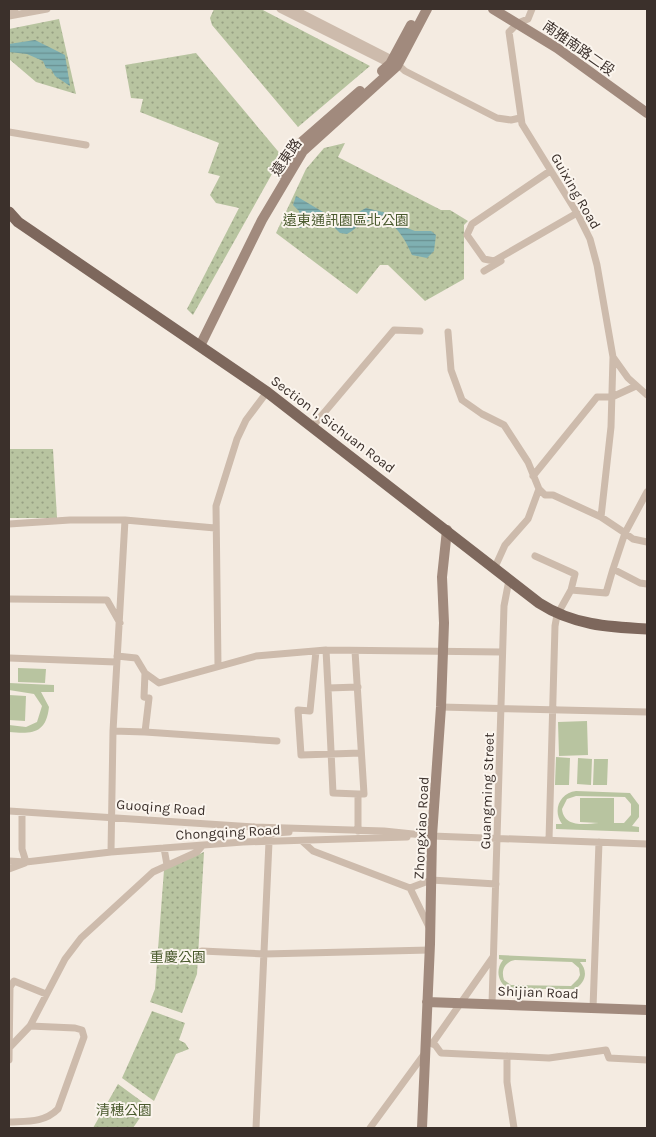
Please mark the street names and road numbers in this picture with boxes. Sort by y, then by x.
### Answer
street label: 南雅南路二段 [539,17,618,79]
street label: 遠東路 [267,135,305,179]
street label: Guixing Road [547,150,604,232]
street label: Section 1, Sichuan Road [267,372,398,477]
street label: Guangming Street [477,732,498,850]
street label: Zhongxiao Road [410,776,433,880]
street label: Guoqing Road [116,796,206,819]
street label: Chongqing Road [175,821,281,844]
street label: Shijian Road [497,983,579,1002]

